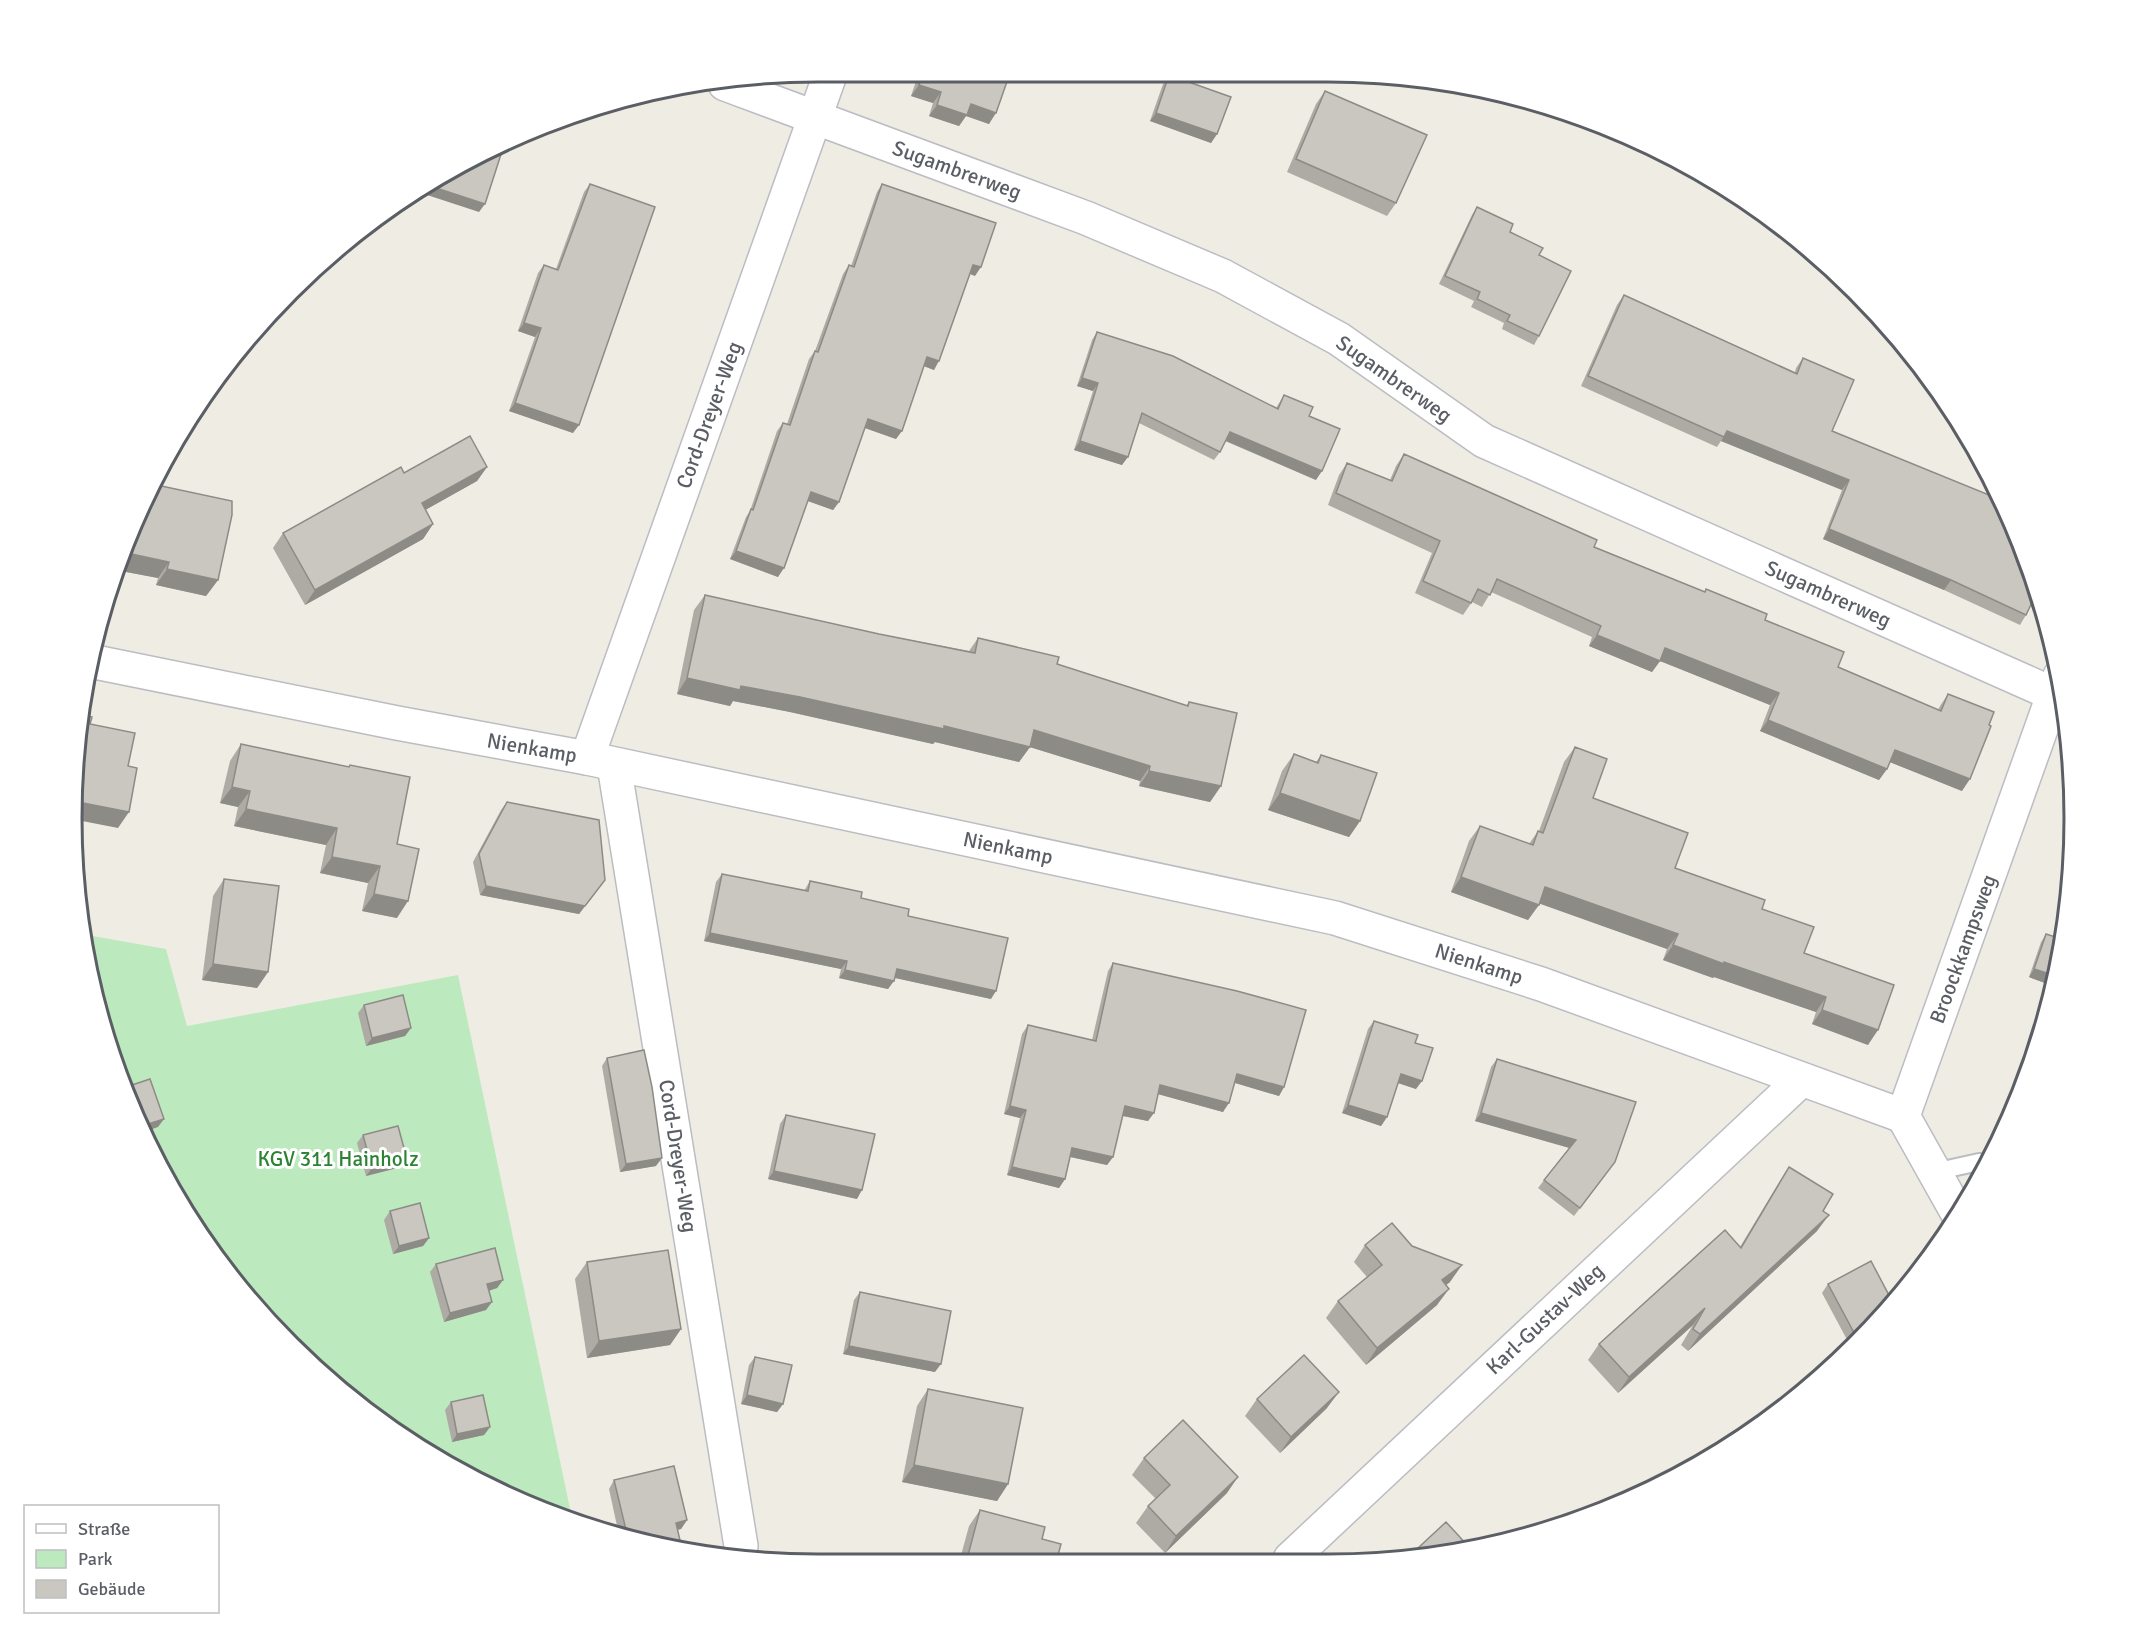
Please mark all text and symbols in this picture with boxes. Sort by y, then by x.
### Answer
street label: Sugambrerweg [889,135,1025,205]
street label: Sugambrerweg [1331,330,1457,428]
street label: Cord-Dreyer-Weg [670,338,748,492]
street label: Sugambrerweg [1761,555,1895,633]
street label: Nienkamp [485,727,579,769]
street label: Nienkamp [961,826,1055,870]
street label: Broockkampsweg [1924,871,2002,1027]
street label: Nienkamp [1432,938,1526,990]
street label: Cord-Dreyer-Weg [653,1078,703,1234]
park label: KGV 311 Hainholz [257,1146,419,1172]
street label: Karl-Gustav-Weg [1481,1258,1609,1380]
legend [24,1505,219,1613]
text: Straße [78,1518,130,1540]
text: Park [78,1548,113,1570]
text: Gebäude [78,1578,146,1600]

